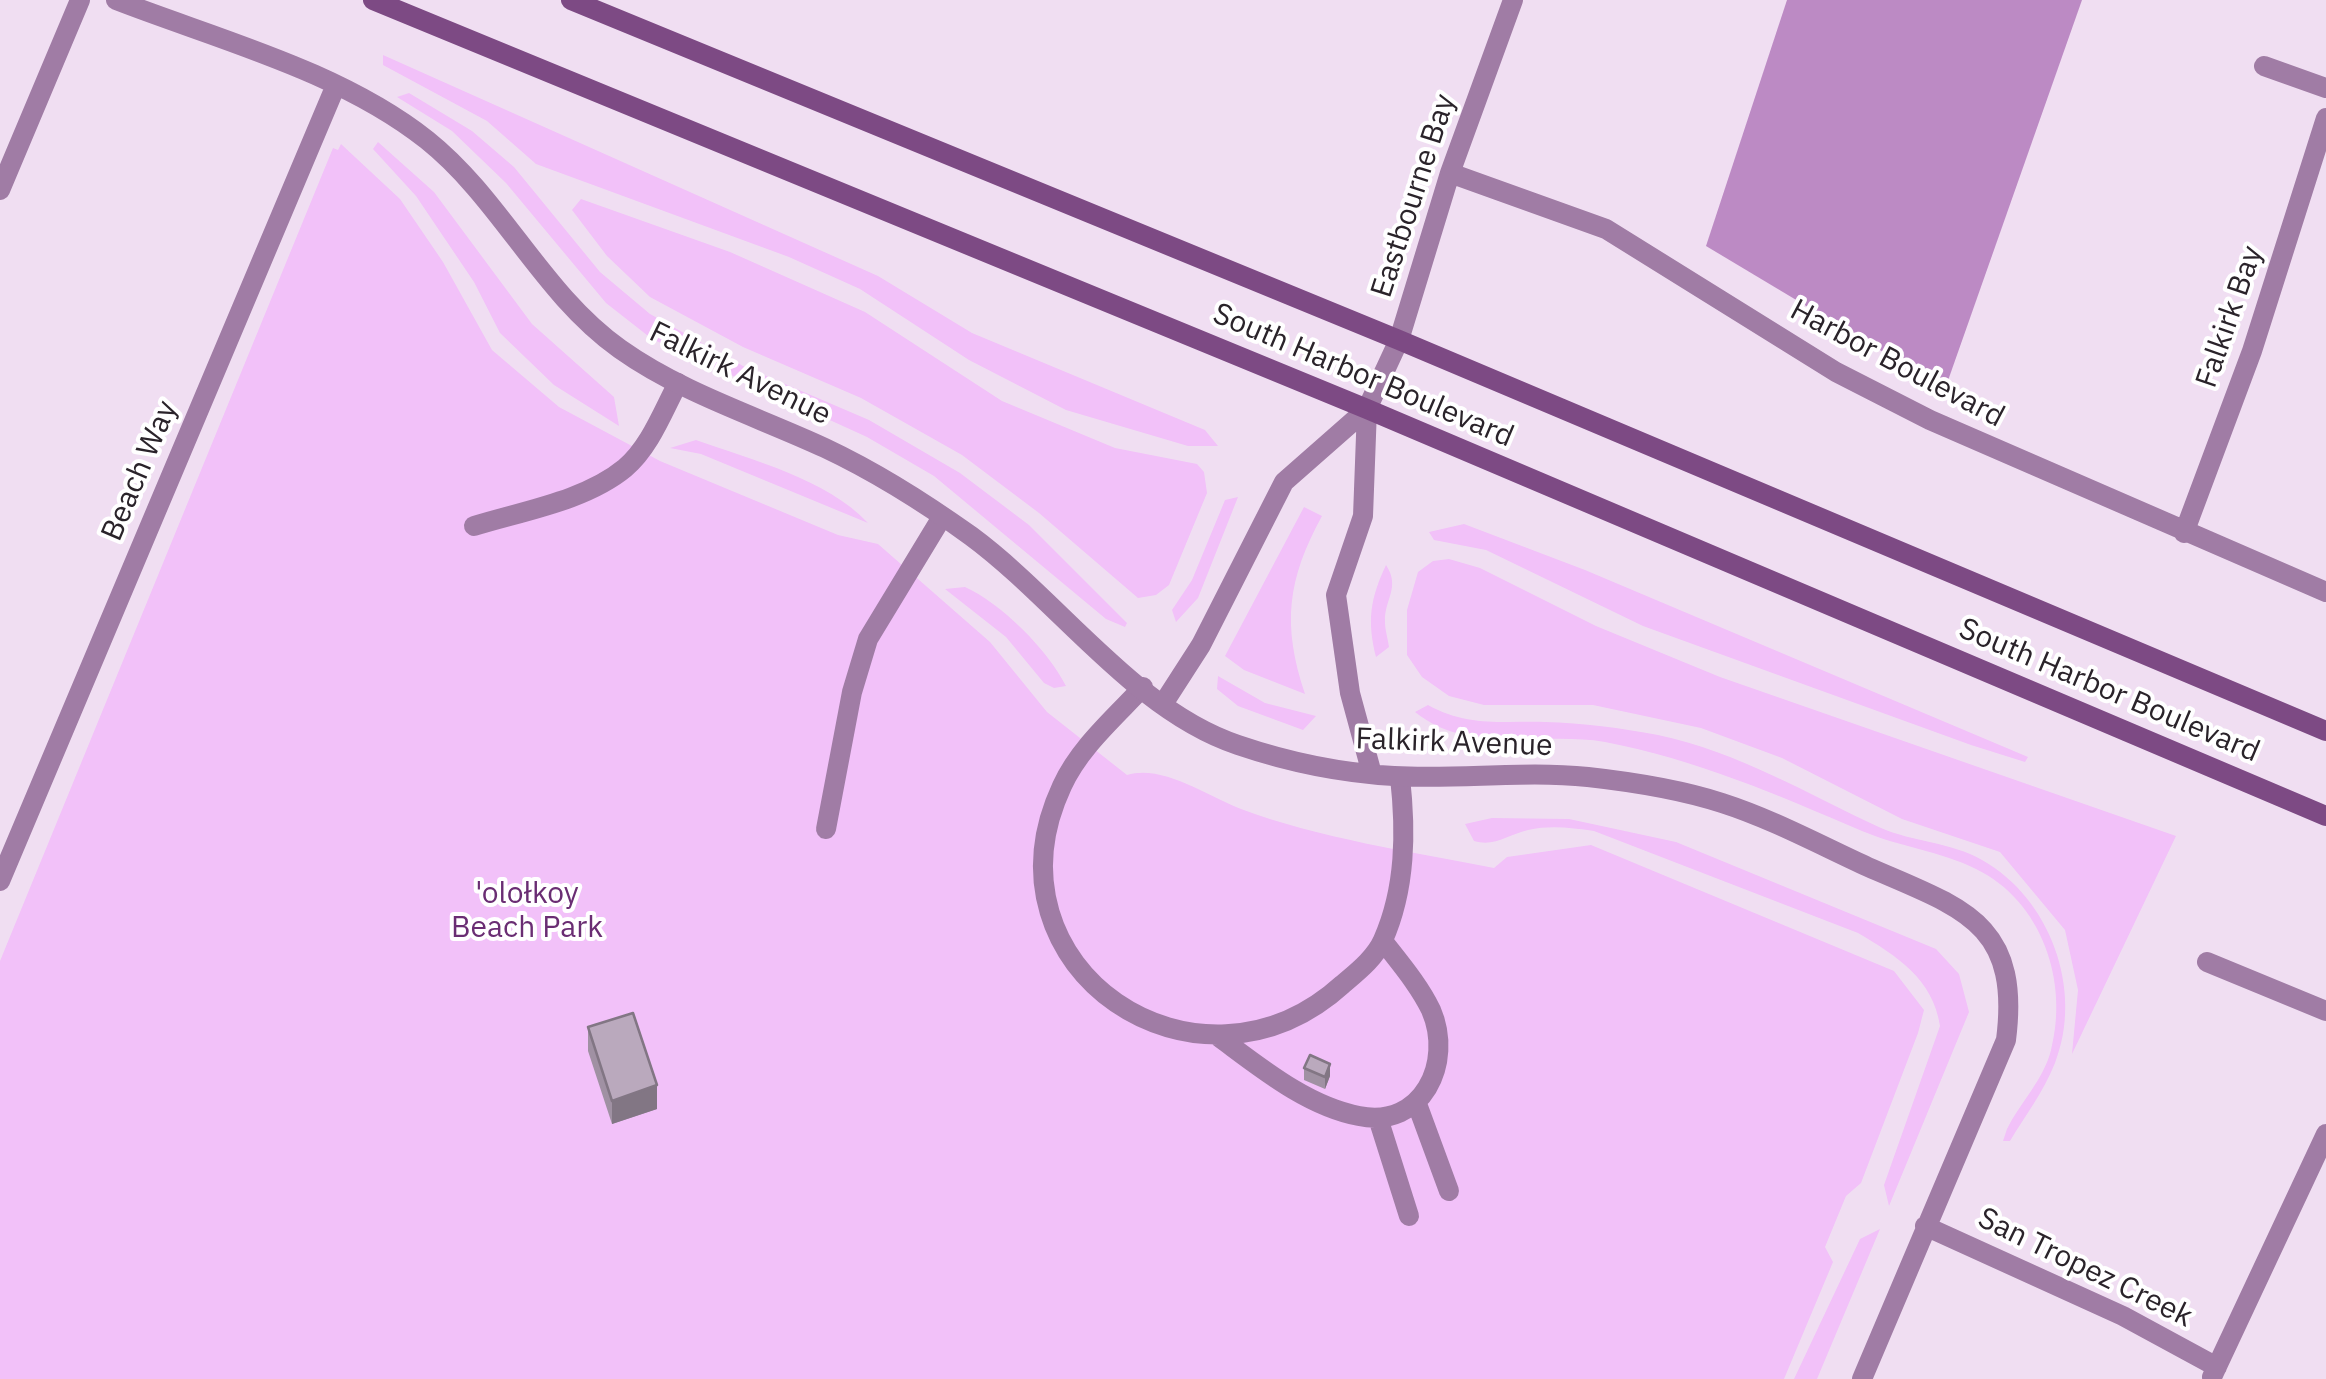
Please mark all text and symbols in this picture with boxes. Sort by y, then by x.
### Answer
street label: Eastbourne Bay [1364,90,1464,302]
street label: Falkirk Bay [2189,241,2271,393]
street label: Harbor Boulevard [1784,292,2010,436]
street label: South Harbor Boulevard [1207,296,1519,456]
street label: Falkirk Avenue [644,315,836,433]
street label: Beach Way [94,396,186,546]
street label: South Harbor Boulevard [1953,611,2265,771]
street label: Falkirk Avenue [1355,722,1553,764]
park label: 'olołkoy Beach Park [451,876,603,946]
street label: San Tropez Creek [1972,1201,2198,1335]

